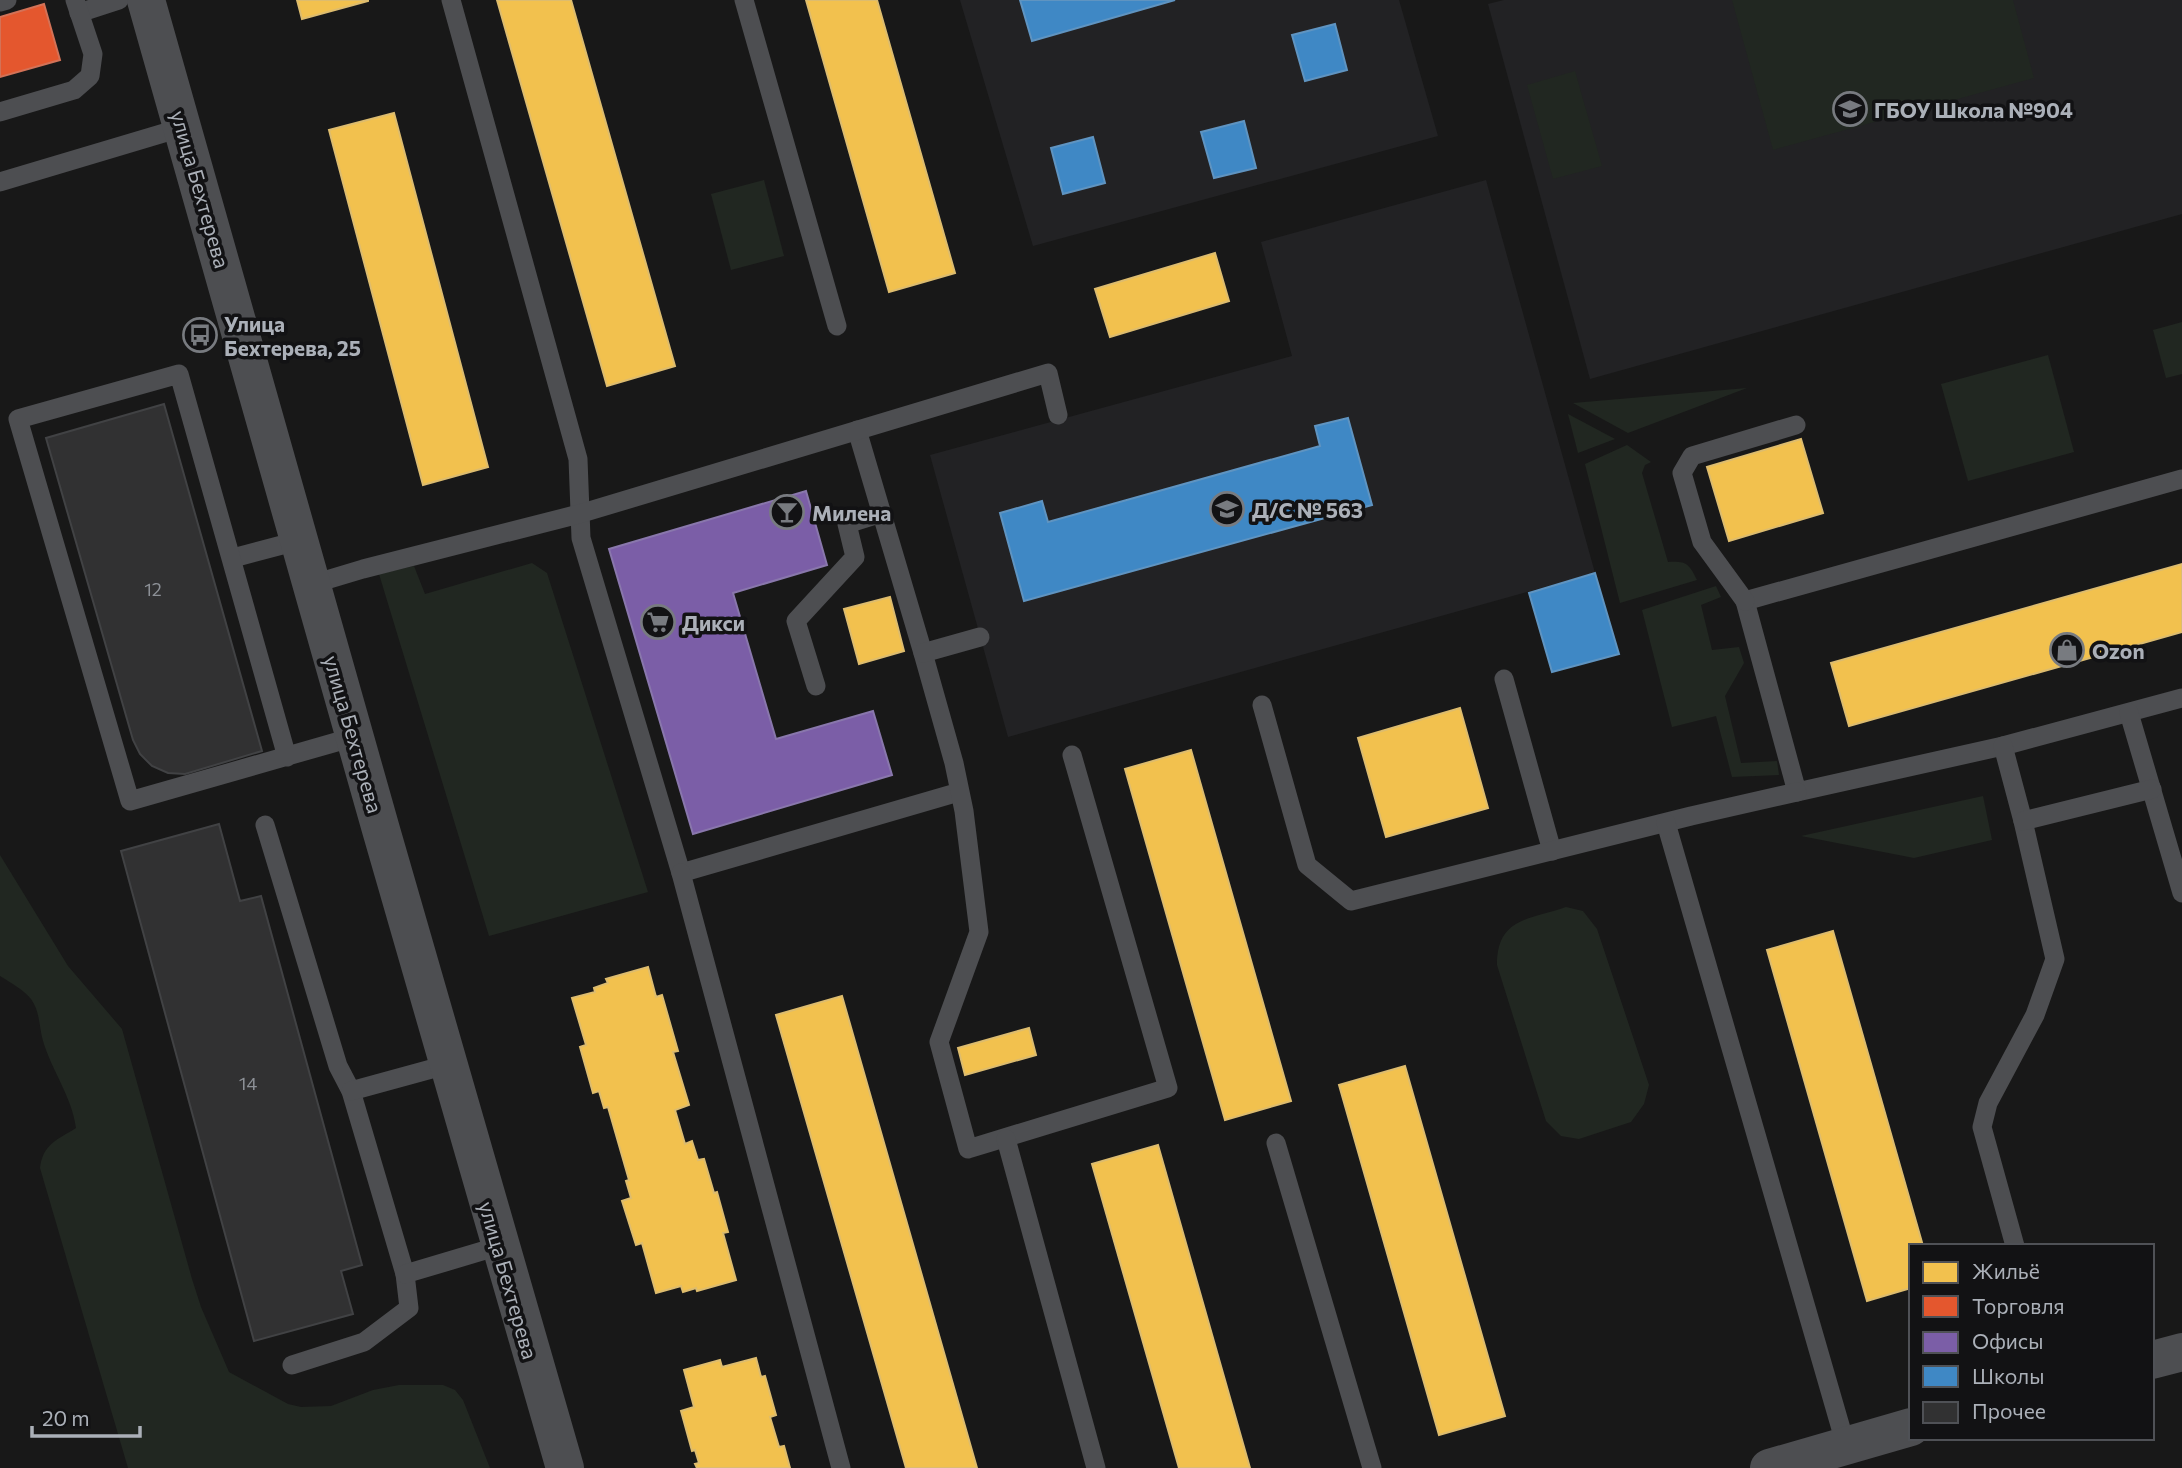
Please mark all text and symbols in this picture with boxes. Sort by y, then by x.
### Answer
school or university icon: ГБОУ Школа №904 [1831,90,1869,128]
place label: ГБОУ Школа №904 [1874,97,2073,122]
street label: улица Бехтерева [167,107,235,271]
place label: Улица Бехтерева, 25 [224,311,361,360]
bus stop icon: Улица Бехтерева, 25 [181,316,219,354]
school or university icon: Д/C № 563 [1208,490,1246,528]
bar icon: Милена [768,493,806,531]
place label: Д/C № 563 [1252,497,1363,522]
place label: Милена [812,500,891,525]
house number: 12 [144,578,162,600]
supermarket icon: Дикси [639,603,677,641]
place label: Дикси [682,610,745,635]
shop icon: Ozon [2048,631,2086,669]
place label: Ozon [2092,638,2145,663]
street label: улица Бехтерева [320,652,388,816]
house number: 14 [239,1072,257,1094]
street label: улица Бехтерева [475,1198,543,1362]
legend [1909,1244,2154,1440]
text: Жильё [1972,1258,2040,1283]
text: Торговля [1972,1293,2065,1318]
text: Офисы [1972,1328,2043,1353]
text: Школы [1972,1363,2044,1388]
scale bar [32,1394,140,1438]
text: Прочее [1972,1398,2046,1423]
text: 20 m [42,1405,90,1430]

